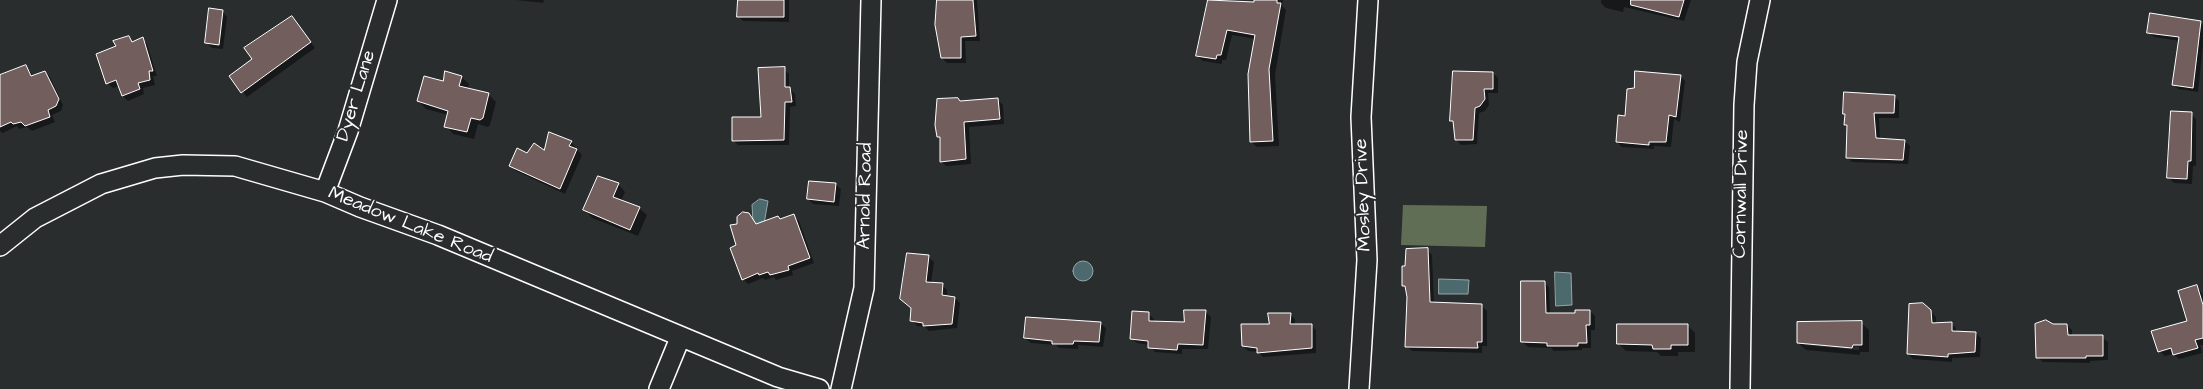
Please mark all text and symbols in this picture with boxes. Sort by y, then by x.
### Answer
street label: Dyer Lane [332,48,382,144]
street label: Cornwall Drive [1729,130,1755,258]
street label: Mosley Drive [1351,138,1377,252]
street label: Arnold Road [854,142,878,250]
street label: Meadow Lake Road [325,183,495,269]

